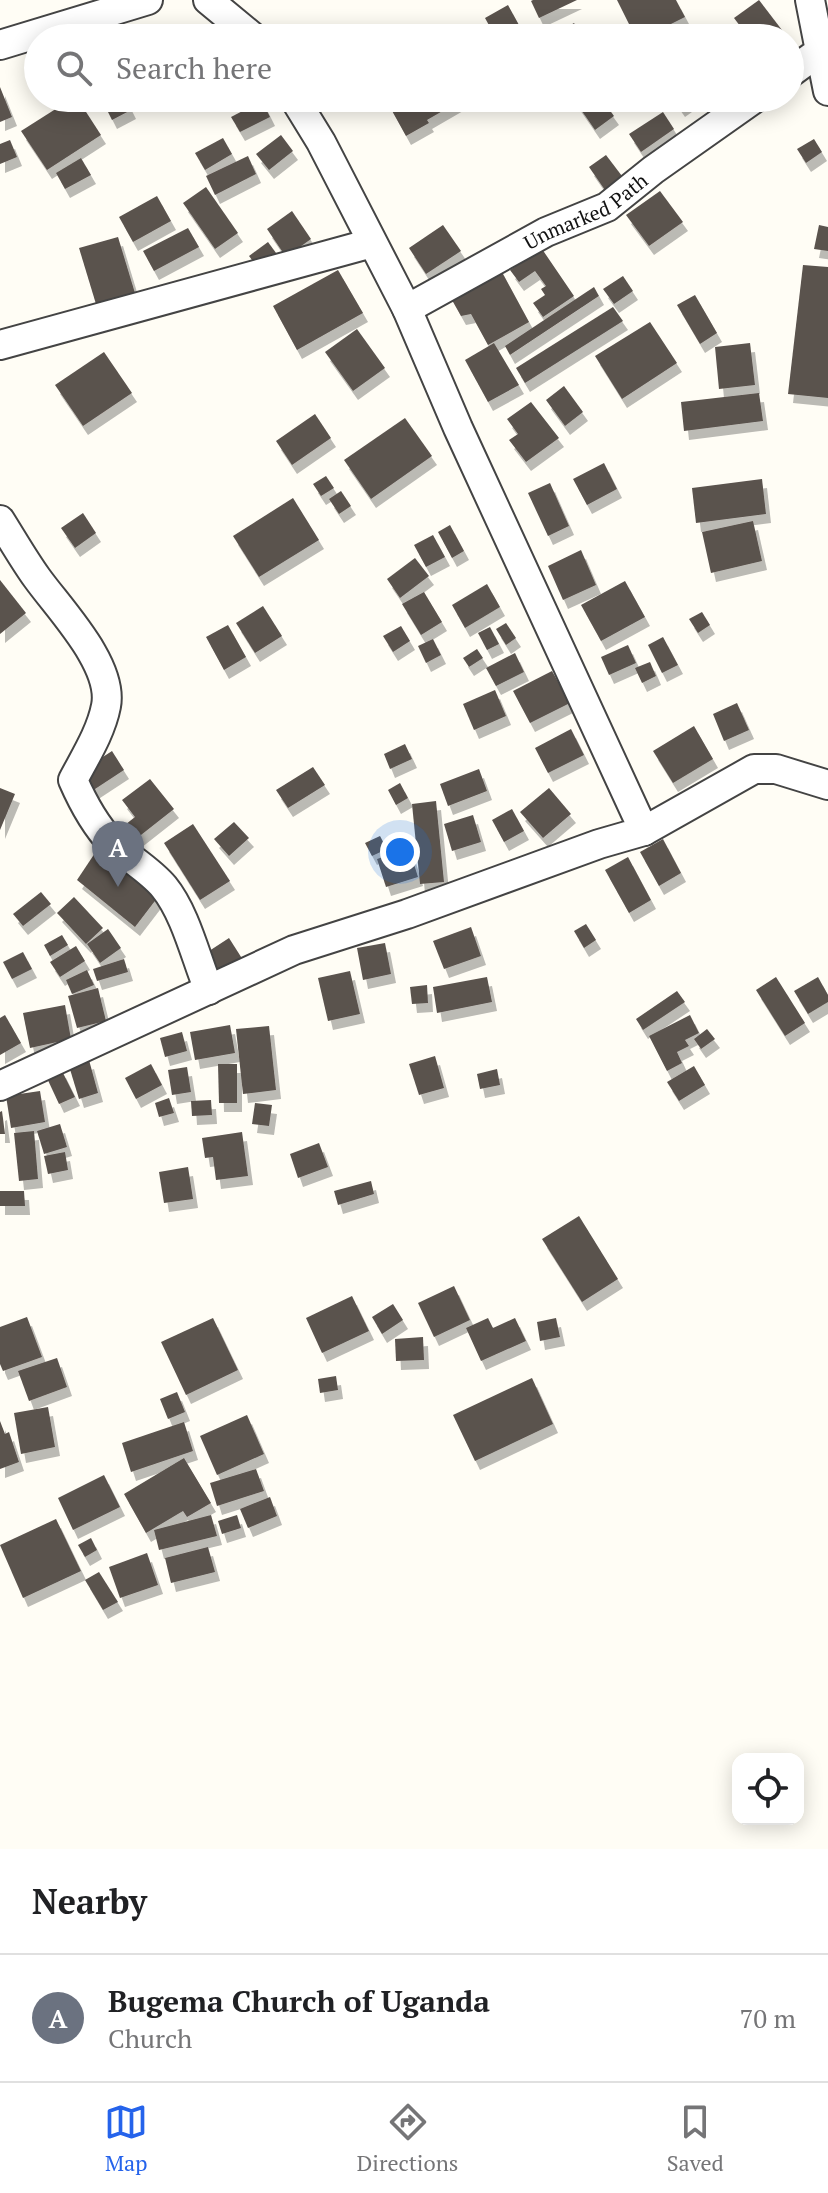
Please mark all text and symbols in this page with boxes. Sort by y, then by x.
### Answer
search box [24,24,804,112]
icon: search [52,46,96,90]
text: Search here [116,48,272,88]
street label: Unmarked Path [519,166,653,255]
pin: A [92,821,144,887]
your location [380,832,420,872]
map controls [732,1753,804,1825]
button: locate [732,1753,804,1825]
text: Nearby [32,1879,147,1924]
text: Bugema Church of Uganda [108,1981,490,2021]
text: A [49,2001,67,2035]
text: 70 m [740,2001,796,2035]
text: Church [108,2021,192,2055]
tab: Map [104,2100,148,2177]
tab: Directions [357,2100,458,2177]
tab: Saved [667,2100,724,2177]

